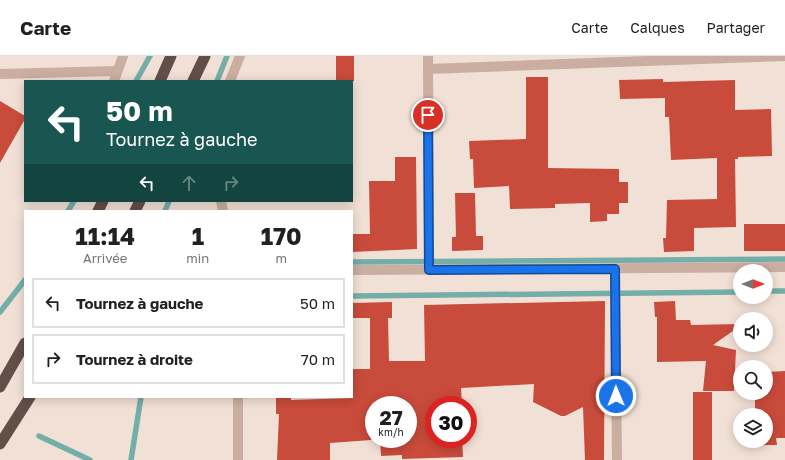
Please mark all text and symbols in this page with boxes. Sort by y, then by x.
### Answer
text: Carte [20,16,71,39]
text: Carte [571,19,608,36]
text: Calques [630,19,685,36]
text: Partager [707,19,765,36]
text: 50 m [106,94,173,127]
icon: left [40,96,92,148]
pin [411,98,445,132]
icon: arrive [417,104,439,126]
text: Tournez à gauche [106,128,258,150]
icon: left [136,172,158,194]
icon: ahead [178,172,200,194]
icon: right [220,172,242,194]
text: 11:14 [75,221,135,250]
text: 1 [192,221,204,250]
text: 170 [261,221,302,250]
text: Arrivée [83,250,127,266]
text: min [186,250,209,266]
text: m [275,250,287,266]
north arrow [733,264,773,304]
map controls [733,264,773,448]
icon: left [42,292,64,314]
text: Tournez à gauche [76,294,203,312]
text: 50 m [300,294,335,312]
button: sound [733,312,773,352]
icon: right [42,348,64,370]
text: Tournez à droite [76,350,193,368]
text: 70 m [301,350,335,368]
button: search [733,360,773,400]
position arrow [595,375,637,417]
speed limit sign: 30 [425,396,477,448]
text: 27 [379,405,403,429]
button: layers [733,408,773,448]
text: km/h [378,426,404,438]

